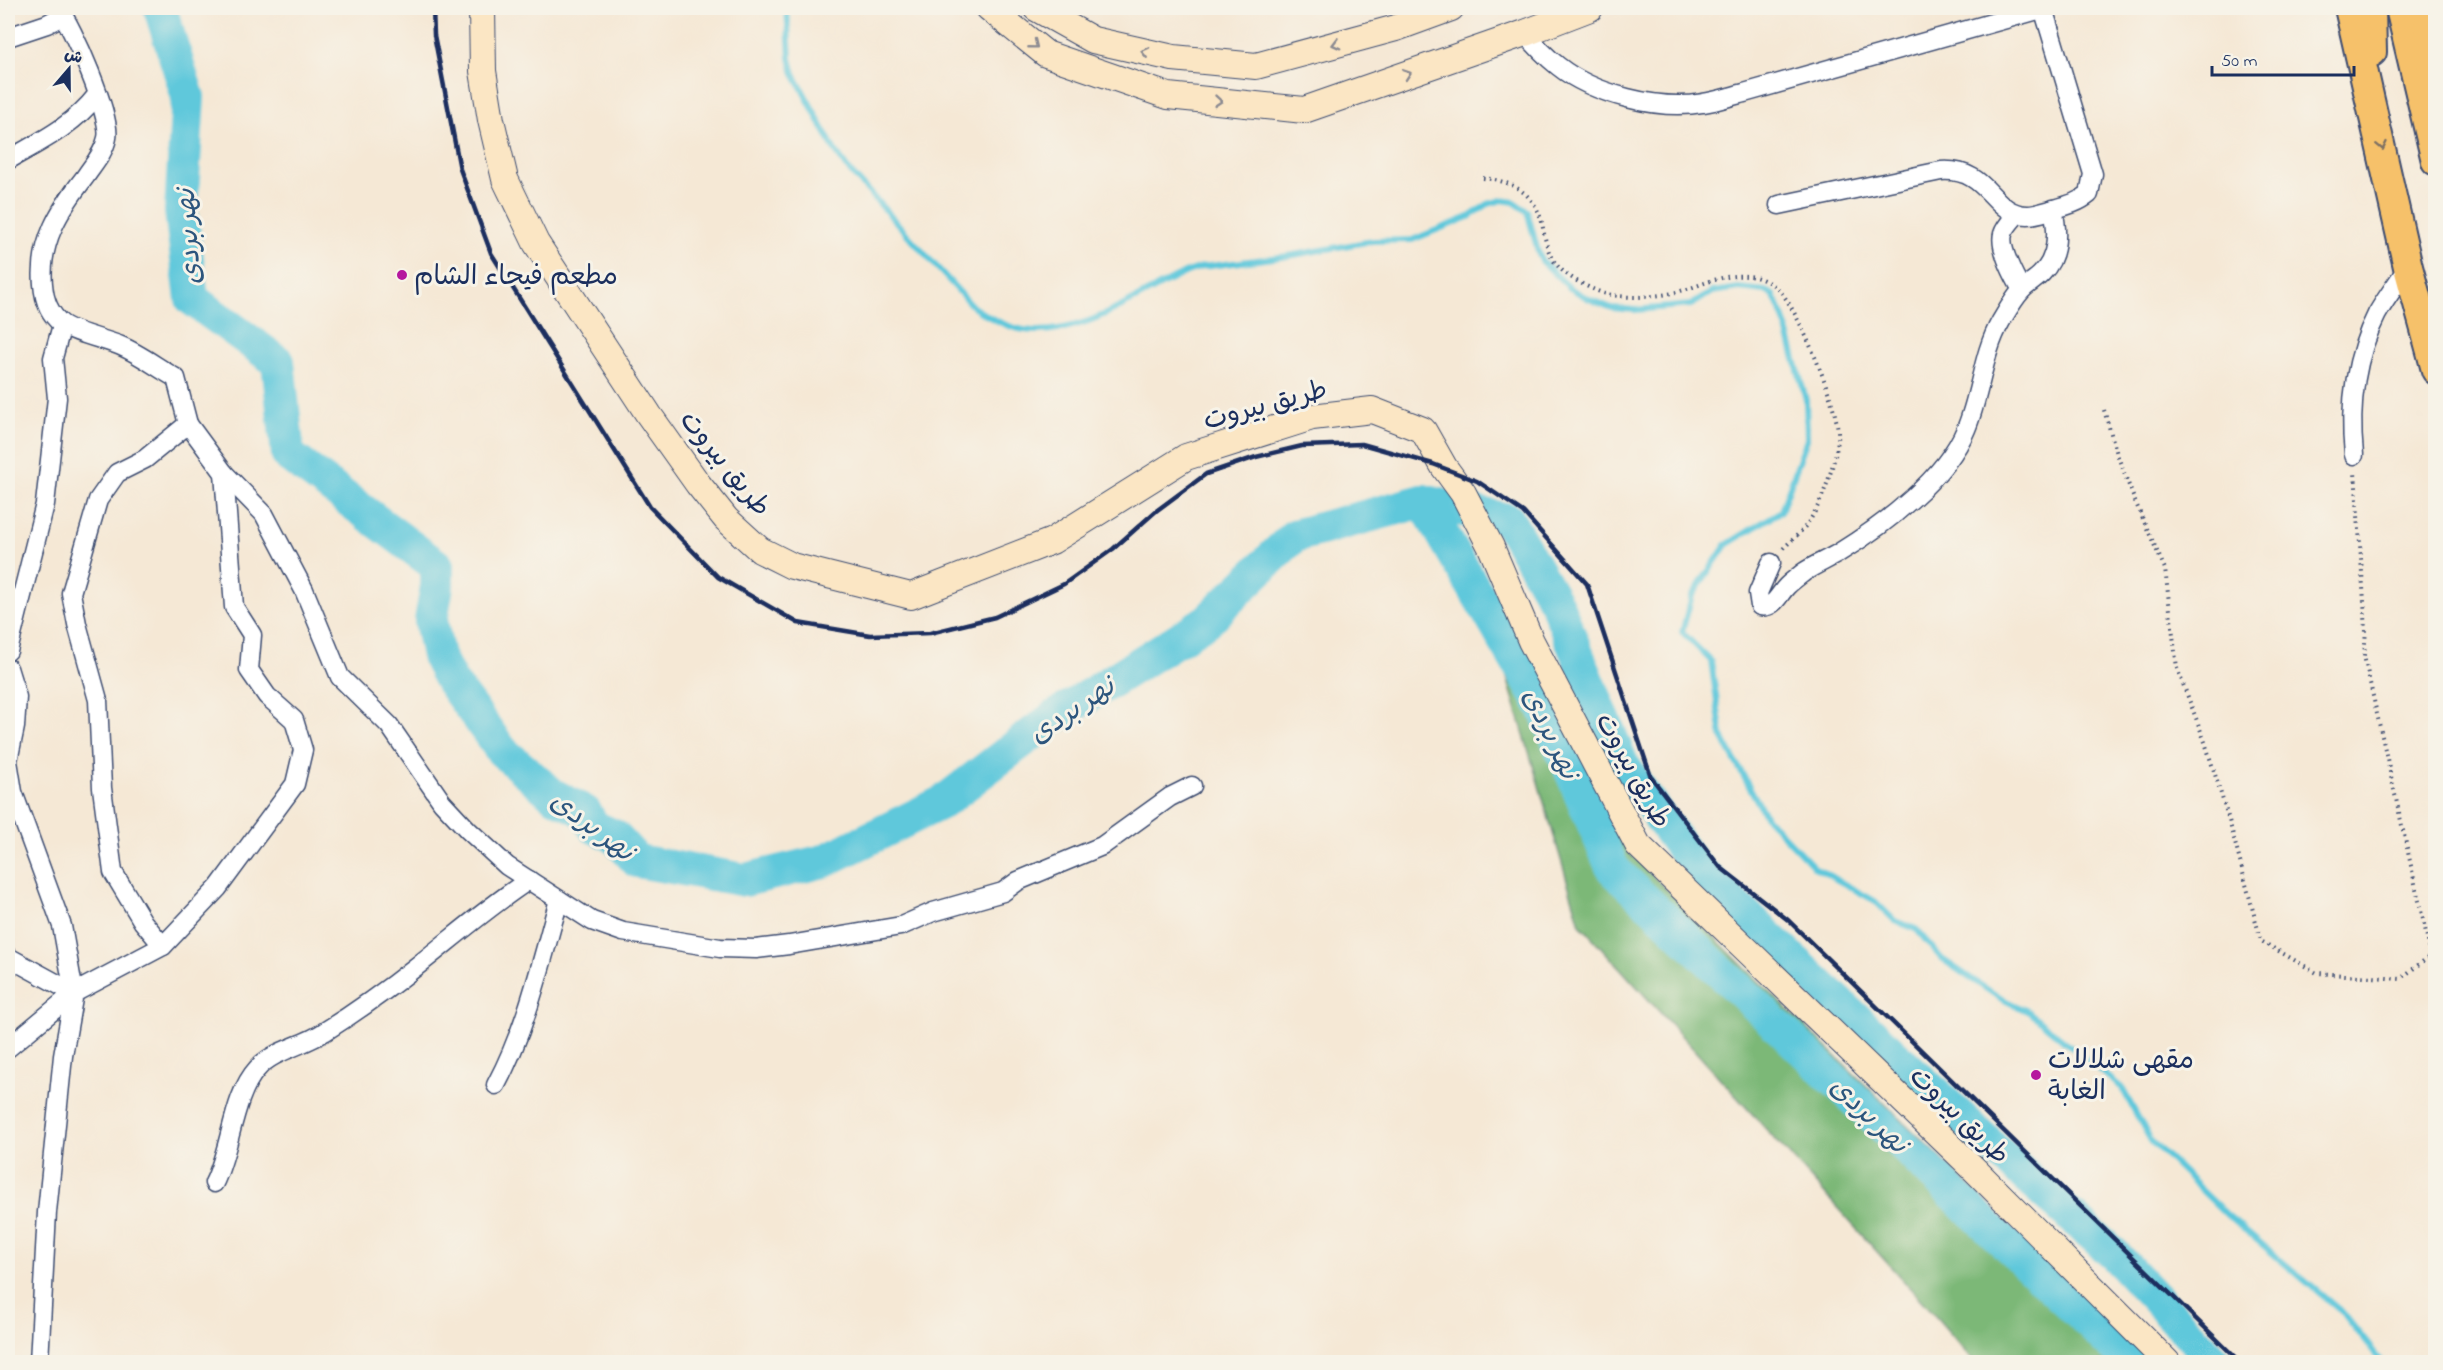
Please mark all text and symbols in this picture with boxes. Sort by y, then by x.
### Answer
one-way arrow [1027,37,1038,48]
one-way arrow [1331,37,1341,50]
north arrow [39,39,99,99]
scale bar [2212,39,2354,77]
text: ش [61,42,86,71]
one-way arrow [1140,46,1150,59]
text: 50 m [2221,49,2258,75]
one-way arrow [1401,69,1412,82]
one-way arrow [1214,94,1223,107]
one-way arrow [2375,141,2388,151]
water label: نهر بردى [166,184,214,286]
place label: مطعم فيحاء الشام [414,258,618,297]
marker: مطعم فيحاء الشام [395,268,409,282]
street label: طريق بيروت [1199,371,1332,442]
street label: طريق بيروت [669,403,779,526]
water label: نهر بردى [1022,666,1127,756]
water label: نهر بردى [1510,682,1589,790]
street label: طريق بيروت [1584,706,1680,836]
water label: نهر بردى [540,782,644,875]
place label: مقهى شلالات الغابة [2048,1042,2194,1112]
street label: طريق بيروت [1899,1059,2017,1175]
water label: نهر بردى [1819,1068,1919,1167]
marker: مقهى شلالات الغابة [2029,1068,2043,1082]

